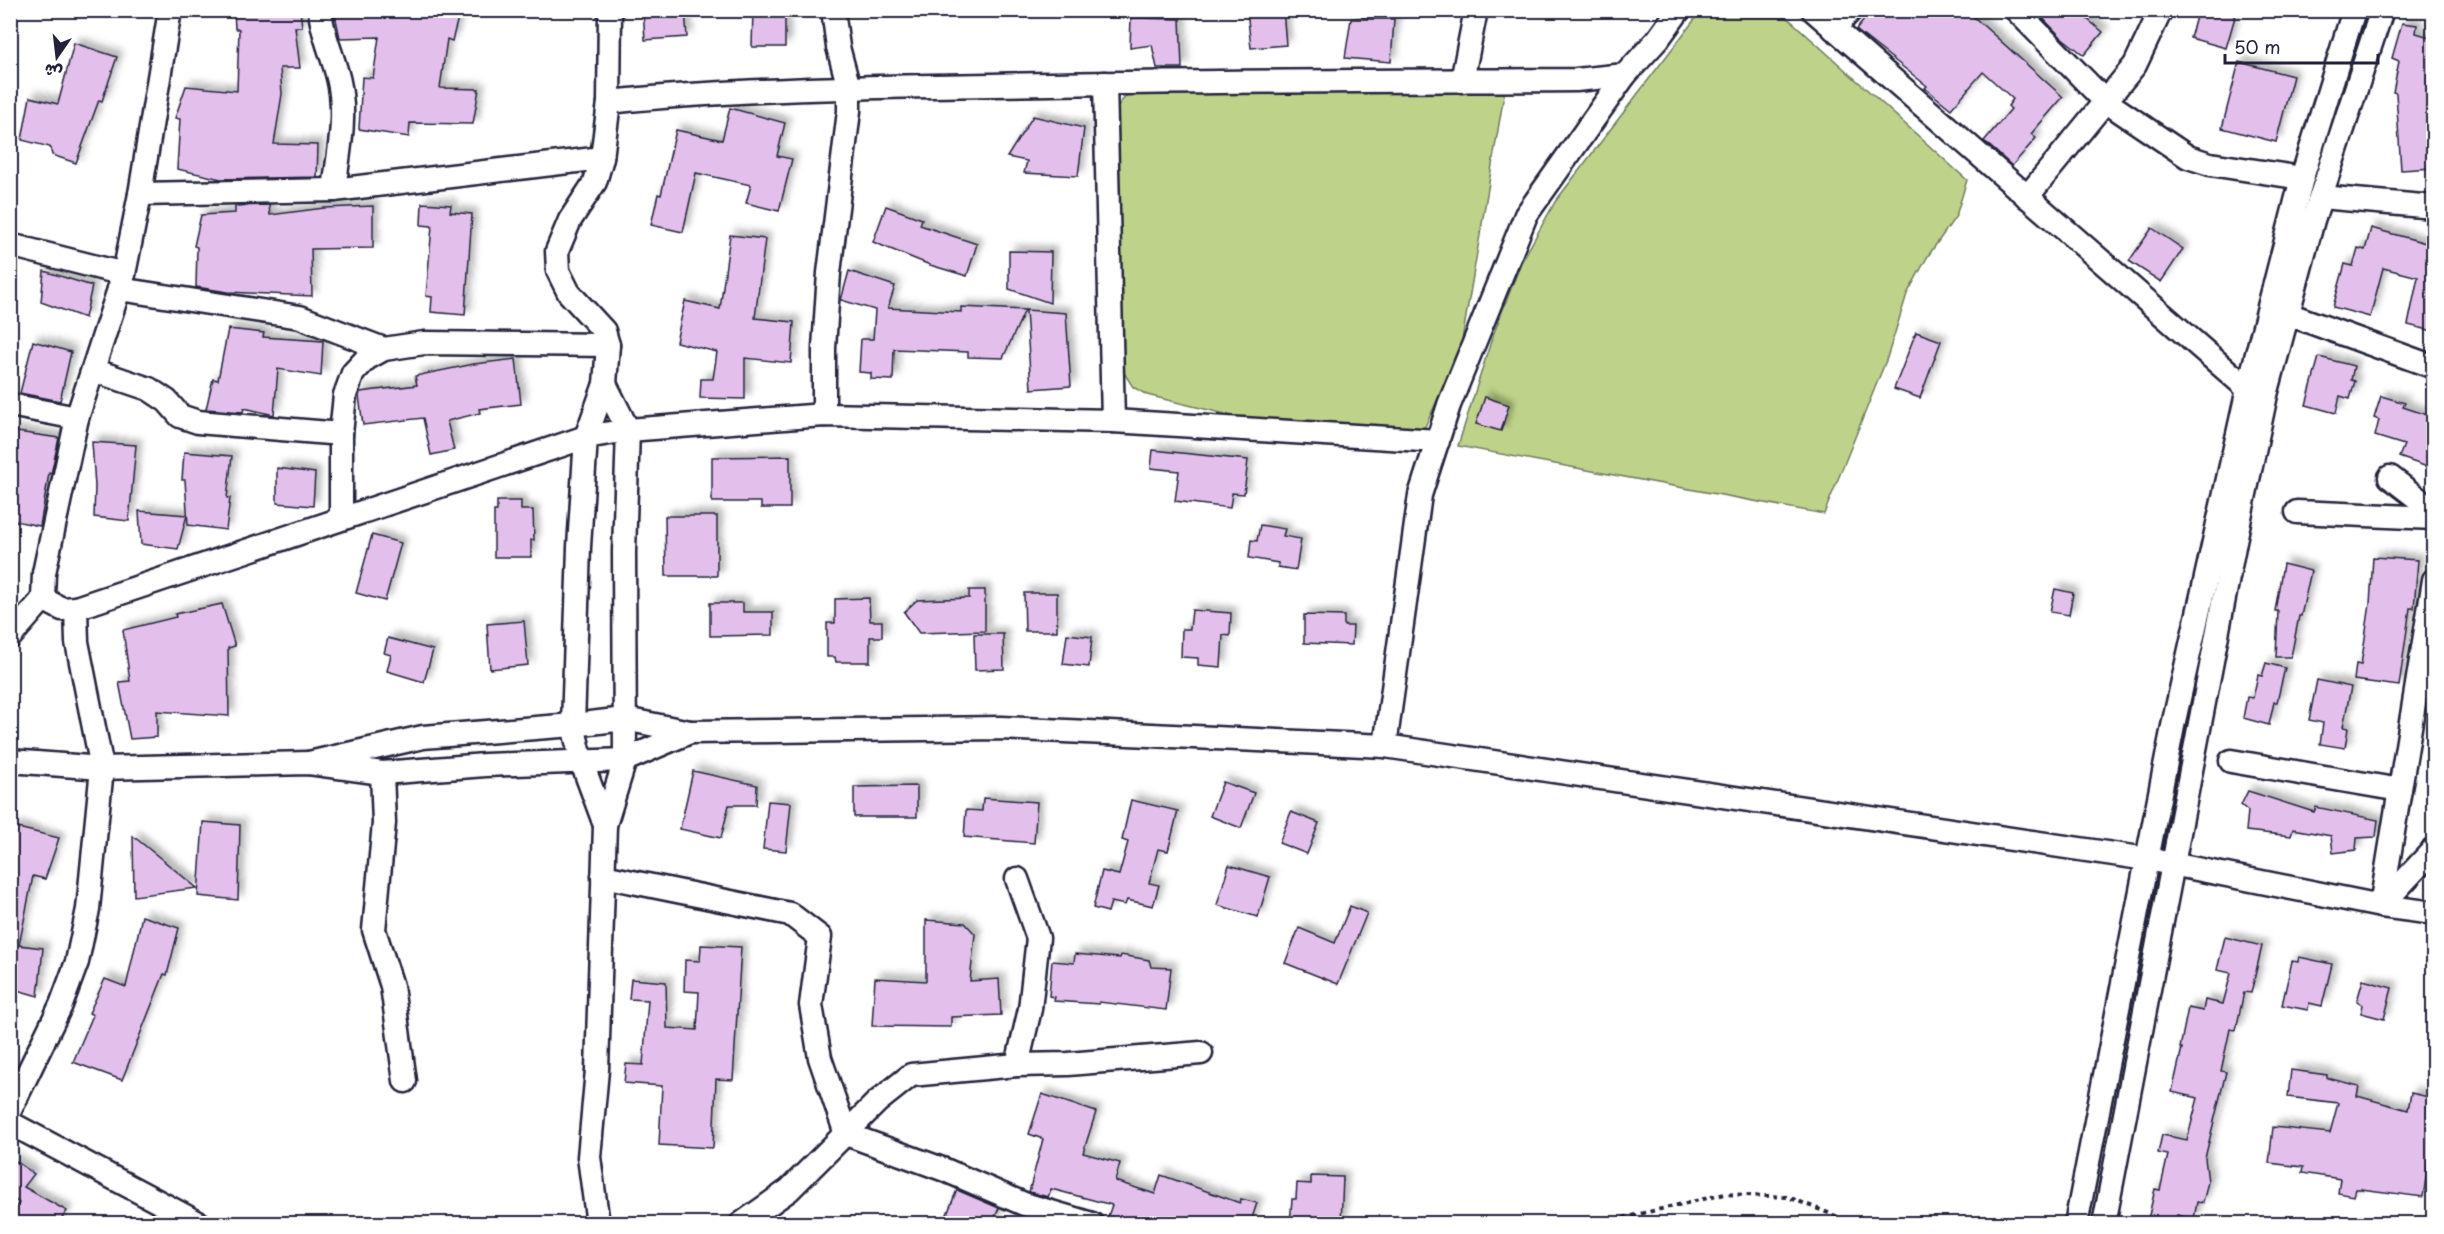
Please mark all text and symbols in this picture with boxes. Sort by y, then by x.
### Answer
north arrow [27,27,87,87]
scale bar [2225,27,2378,65]
text: 50 m [2234,33,2281,60]
text: ش [42,59,65,86]

